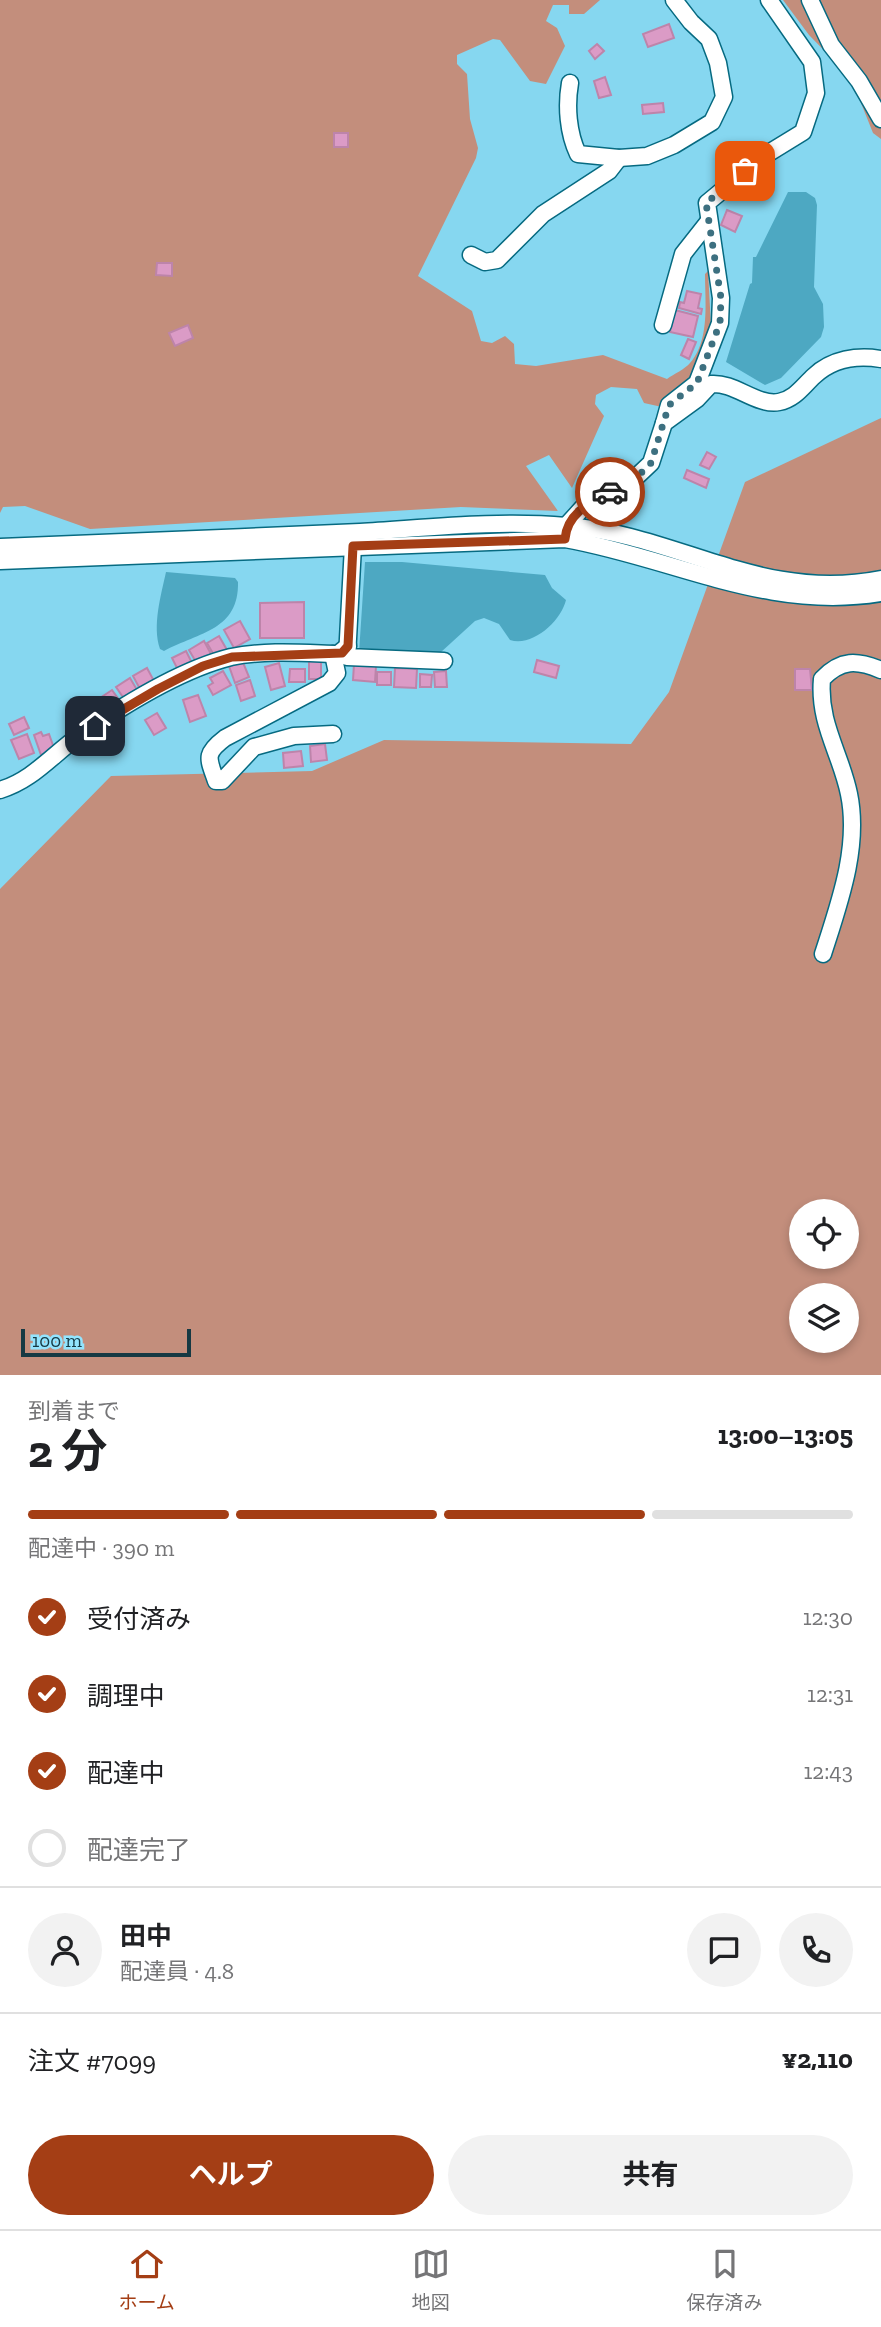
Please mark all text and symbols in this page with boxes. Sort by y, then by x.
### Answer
pin [715,141,775,201]
icon: bag [726,152,764,190]
courier [575,457,645,527]
icon: car [591,473,629,511]
pin [65,696,125,756]
icon: home [76,707,114,745]
map controls [789,1199,859,1353]
button: locate [789,1199,859,1269]
button: layers [789,1283,859,1353]
scale bar [21,1326,191,1358]
text: 100 m [32,1329,82,1352]
text: 到着まで [28,1397,120,1425]
text: 13:00–13:05 [718,1419,853,1451]
text: 2 分 [28,1424,107,1479]
text: 配達中 · 390 m [28,1534,174,1562]
icon: check [28,1598,66,1636]
text: 受付済み [87,1603,191,1635]
text: 12:30 [803,1603,853,1631]
icon: check [28,1675,66,1713]
text: 調理中 [87,1680,165,1712]
text: 12:31 [807,1680,853,1708]
icon: check [28,1752,66,1790]
text: 配達中 [87,1757,165,1789]
text: 12:43 [804,1757,853,1785]
text: 配達完了 [87,1834,191,1866]
button: person [28,1913,102,1987]
button: chat [687,1913,761,1987]
button: phone [779,1913,853,1987]
text: 田中 [120,1920,172,1952]
text: 配達員 · 4.8 [120,1957,234,1985]
text: ¥2,110 [782,2043,853,2075]
text: 注文 #7099 [28,2045,156,2077]
button: ヘルプ [28,2135,434,2215]
button: 共有 [448,2135,853,2215]
tab: ホーム [118,2245,175,2314]
tab: 地図 [412,2245,450,2314]
tab: 保存済み [687,2245,763,2314]

